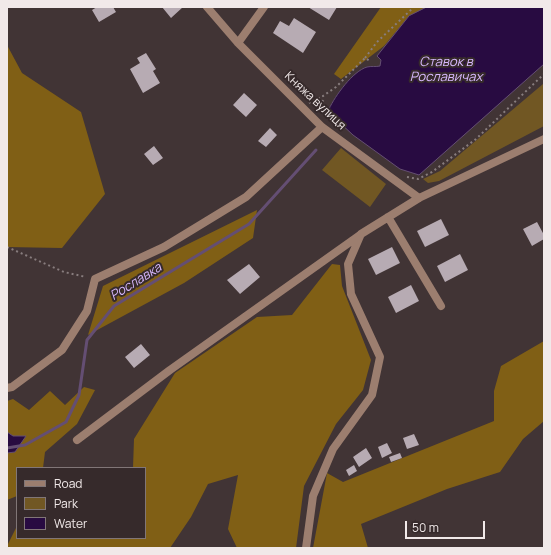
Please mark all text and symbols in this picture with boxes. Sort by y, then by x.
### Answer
water label: Ставок в Рославичах [410,54,482,85]
street label: Княжа вулиця [281,69,349,133]
water label: Рославка [107,260,165,304]
legend [16,467,146,539]
text: Road [54,475,82,492]
text: Park [54,495,78,512]
scale bar [407,513,487,539]
text: Water [54,515,87,532]
text: 50 m [412,519,439,536]

